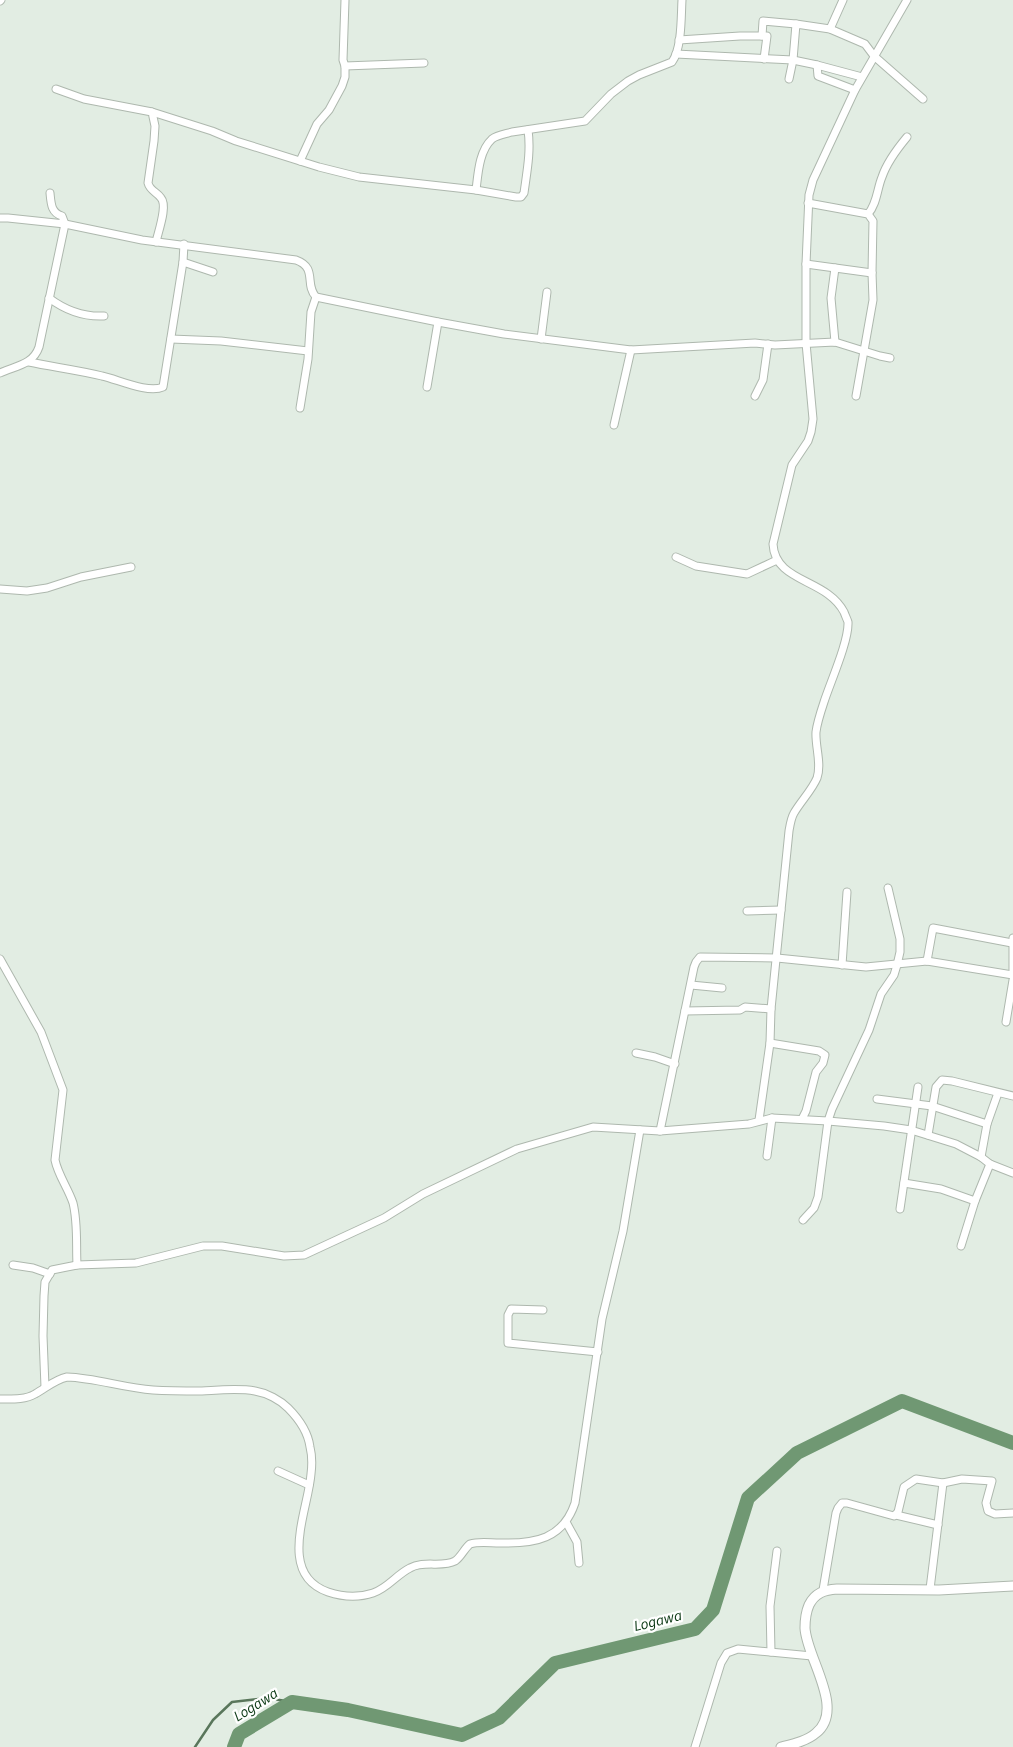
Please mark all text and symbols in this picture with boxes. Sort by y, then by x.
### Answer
water label: Logawa [632,1605,684,1637]
water label: Logawa [230,1683,282,1727]

